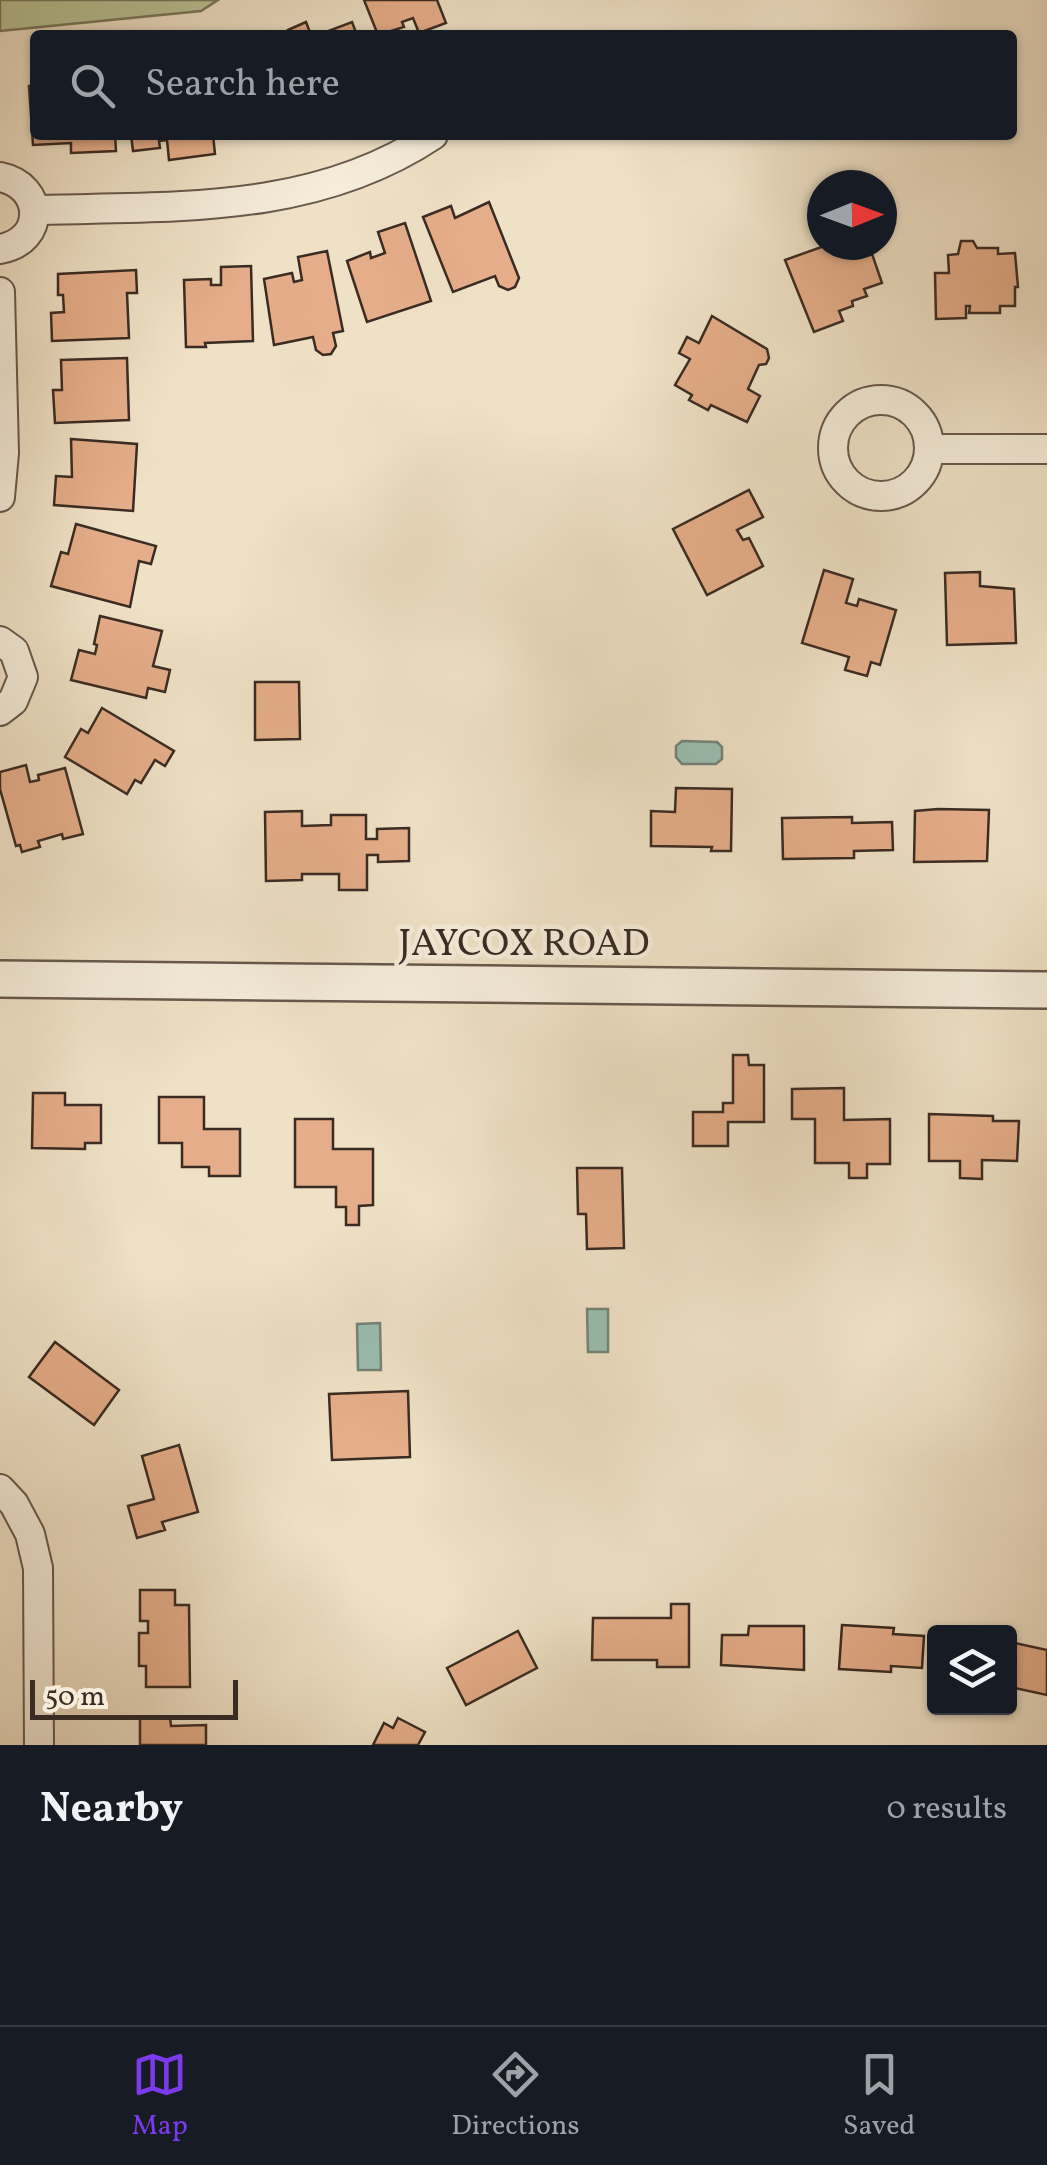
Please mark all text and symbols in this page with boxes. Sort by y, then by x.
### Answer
search box [30,30,1017,140]
icon: search [65,58,120,113]
text: Search here [145,59,340,112]
north arrow [807,170,897,260]
street label: JAYCOX ROAD [399,919,649,972]
map controls [927,1625,1017,1715]
button: layers [927,1625,1017,1715]
scale bar [30,1675,238,1720]
text: 50 m [45,1678,105,1717]
text: Nearby [40,1781,183,1840]
text: 0 results [887,1788,1007,1832]
tab: Map [132,2047,188,2146]
tab: Directions [451,2047,580,2146]
tab: Saved [843,2047,915,2146]

